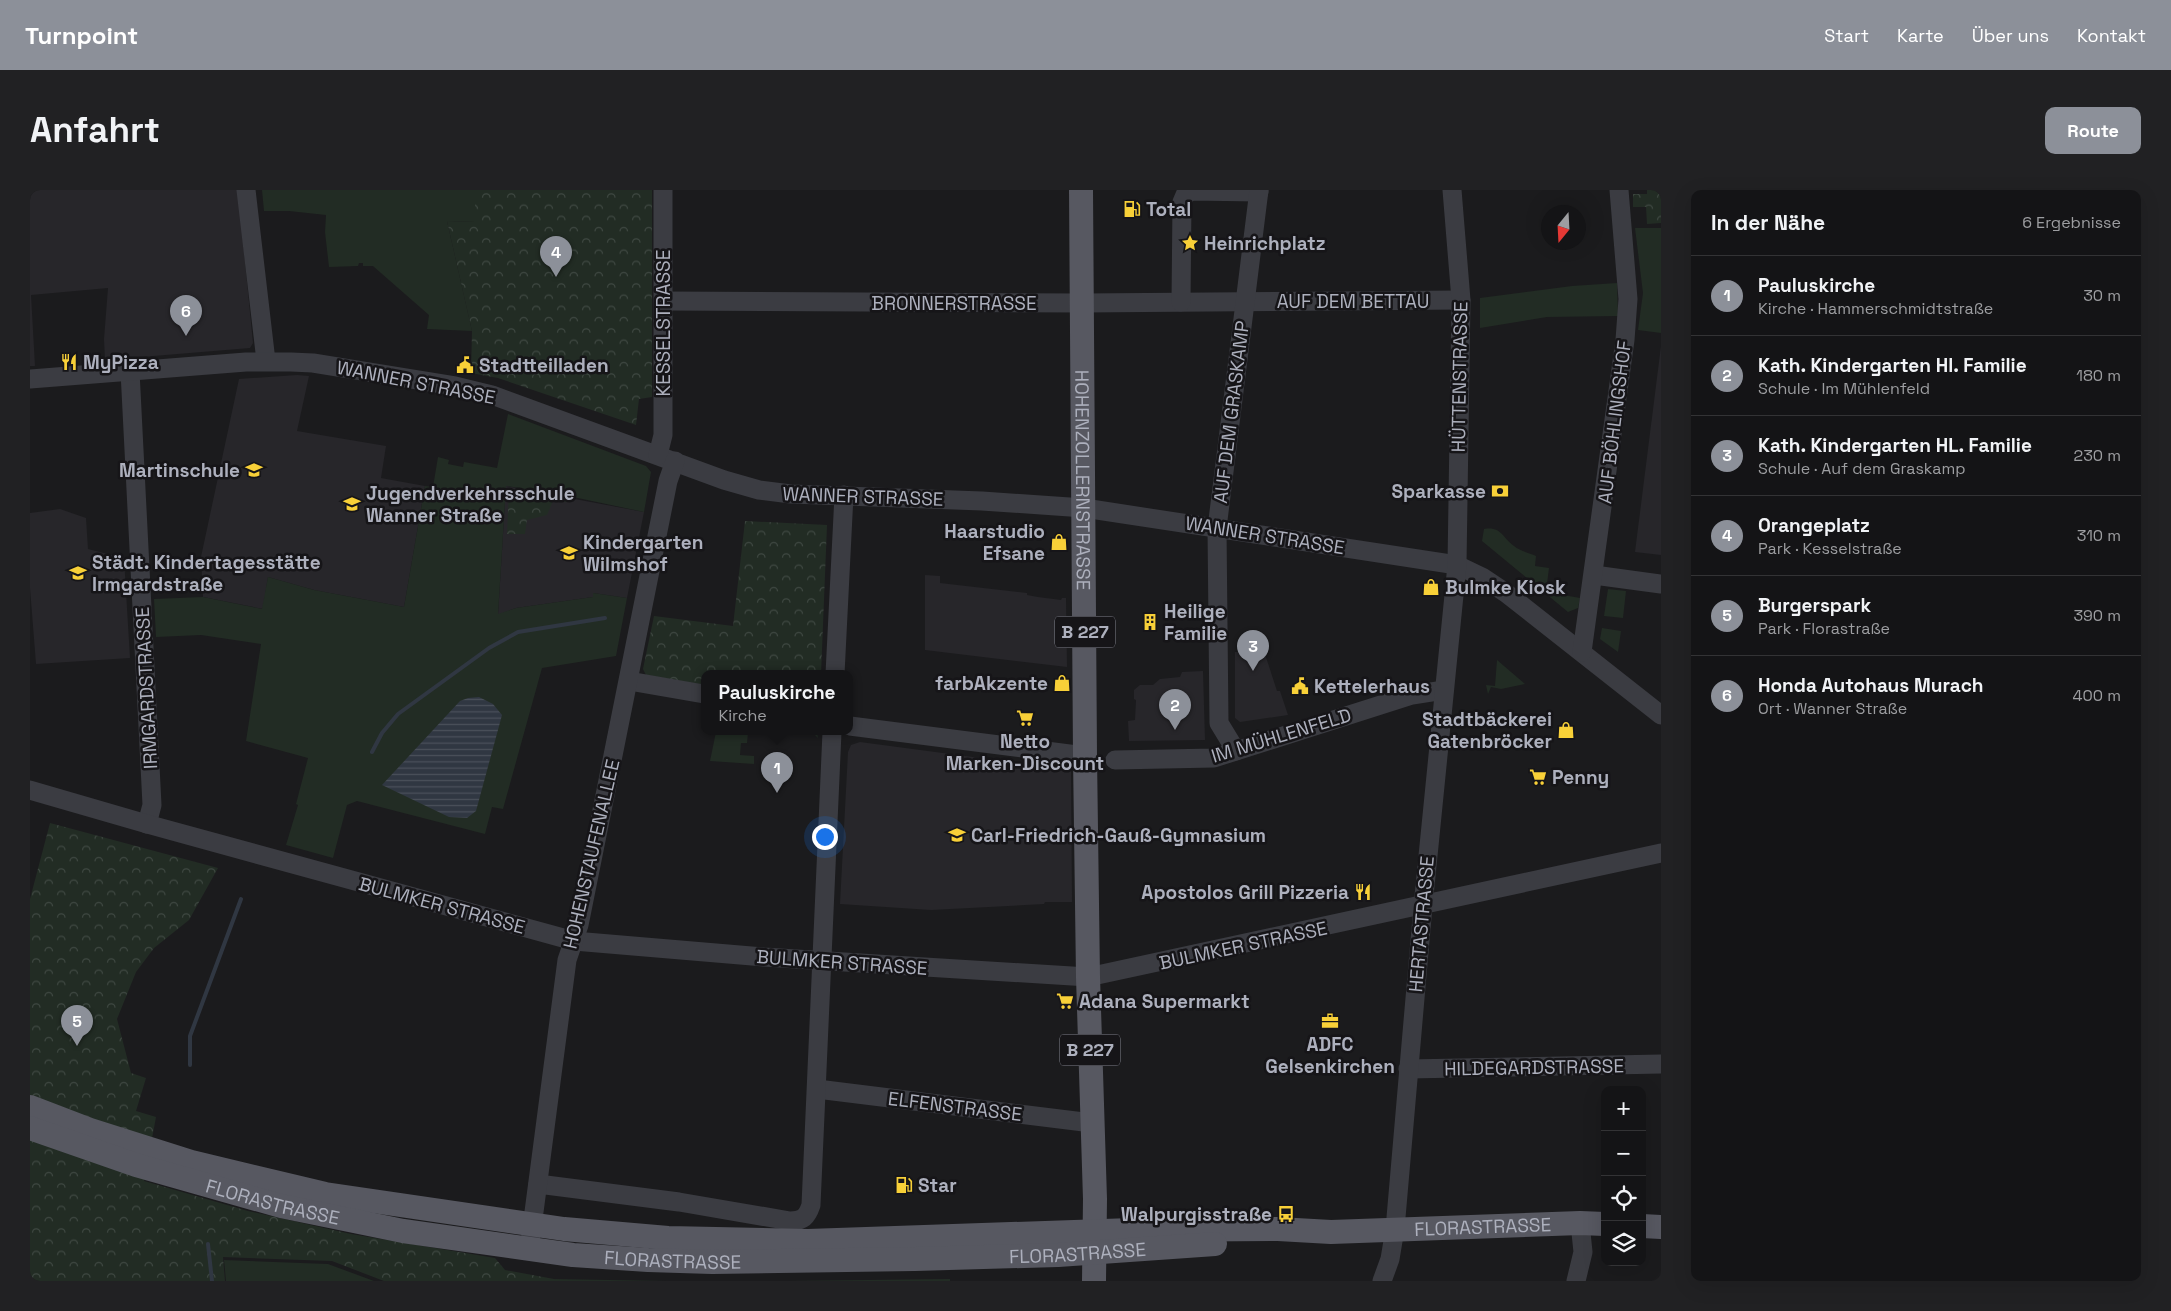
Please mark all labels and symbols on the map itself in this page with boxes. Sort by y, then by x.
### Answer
place label: Total [1146,197,1191,222]
fuel station icon: Total [1122,199,1142,219]
north arrow [1541,205,1586,250]
place label: Heinrichplatz [1204,231,1326,256]
place icon: Heinrichplatz [1180,233,1200,253]
pin: 4 [540,236,572,277]
street label: KESSELSTRASSE [651,250,676,396]
street label: AUF DEM BETTAU [1277,289,1429,314]
street label: BRONNERSTRASSE [871,291,1037,316]
pin: 6 [170,295,202,336]
street label: HÜTTENSTRASSE [1446,301,1473,453]
street label: AUF DEM GRASKAMP [1208,319,1255,505]
street label: AUF BÖHLINGSHOF [1592,339,1637,505]
place label: MyPizza [83,350,159,375]
restaurant icon: MyPizza [59,352,79,372]
place label: Stadtteilladen [479,353,609,378]
street label: WANNER STRASSE [334,355,497,410]
public building icon: Stadtteilladen [455,355,475,375]
street label: HOHENZOLLERNSTRASSE [1069,370,1096,590]
place label: Martinschule [119,458,240,483]
school or university icon: Martinschule [244,460,264,480]
place label: Sparkasse [1392,479,1486,504]
place label: Jugendverkehrsschule Wanner Straße [366,481,575,528]
street label: WANNER STRASSE [782,481,944,512]
bank icon: Sparkasse [1490,481,1510,501]
school or university icon: Jugendverkehrsschule Wanner Straße [342,494,362,514]
street label: WANNER STRASSE [1183,511,1346,560]
place label: Haarstudio Efsane [944,519,1045,566]
place label: Kindergarten Wilmshof [583,530,704,577]
shop icon: Haarstudio Efsane [1049,532,1069,552]
school or university icon: Kindergarten Wilmshof [559,543,579,563]
place label: Städt. Kindertagesstätte Irmgardstraße [92,550,321,597]
school or university icon: Städt. Kindertagesstätte Irmgardstraße [68,563,88,583]
place label: Bulmke Kiosk [1445,575,1566,600]
shop icon: Bulmke Kiosk [1421,577,1441,597]
place label: Heilige Familie [1164,599,1227,646]
street label: IRMGARDSTRASSE [130,606,163,770]
building icon: Heilige Familie [1140,612,1160,632]
road number: B 227 [1055,617,1115,648]
pin: 3 [1237,630,1269,671]
place label: farbAkzente [935,671,1048,696]
shop icon: farbAkzente [1052,673,1072,693]
place label: Kettelerhaus [1314,674,1430,699]
public building icon: Kettelerhaus [1290,676,1310,696]
pin: 2 [1159,689,1191,730]
street label: IM MÜHLENFELD [1208,702,1354,769]
place label: Stadtbäckerei Gatenbröcker [1422,707,1552,754]
supermarket icon: Netto Marken-Discount [1015,708,1035,728]
shop icon: Stadtbäckerei Gatenbröcker [1556,720,1576,740]
place label: Netto Marken-Discount [946,729,1104,776]
pin: 1 [761,752,793,793]
street label: HOHENSTAUFENALLEE [558,757,625,951]
place label: Penny [1552,765,1609,790]
supermarket icon: Penny [1528,767,1548,787]
place label: Carl-Friedrich-Gauß-Gymnasium [971,823,1266,848]
your location [812,824,838,850]
school or university icon: Carl-Friedrich-Gauß-Gymnasium [947,825,967,845]
street label: HERTASTRASSE [1403,855,1440,993]
street label: BULMKER STRASSE [356,871,528,940]
place label: Apostolos Grill Pizzeria [1141,880,1349,905]
restaurant icon: Apostolos Grill Pizzeria [1353,882,1373,902]
street label: BULMKER STRASSE [1157,915,1329,976]
street label: BULMKER STRASSE [756,944,928,981]
place label: Adana Supermarkt [1079,989,1250,1014]
supermarket icon: Adana Supermarkt [1055,991,1075,1011]
pin: 5 [61,1005,93,1046]
office icon: ADFC Gelsenkirchen [1320,1011,1340,1031]
place label: ADFC Gelsenkirchen [1265,1032,1395,1079]
road number: B 227 [1060,1034,1120,1066]
street label: HILDEGARDSTRASSE [1444,1053,1624,1082]
street label: ELFENSTRASSE [887,1086,1023,1127]
street label: FLORASTRASSE [203,1173,342,1231]
place label: Star [918,1173,957,1198]
fuel station icon: Star [894,1175,914,1195]
place label: Walpurgisstraße [1121,1202,1272,1227]
bus stop icon: Walpurgisstraße [1276,1204,1296,1224]
street label: FLORASTRASSE [1414,1212,1552,1242]
street label: FLORASTRASSE [1009,1237,1147,1269]
street label: FLORASTRASSE [603,1245,741,1275]

